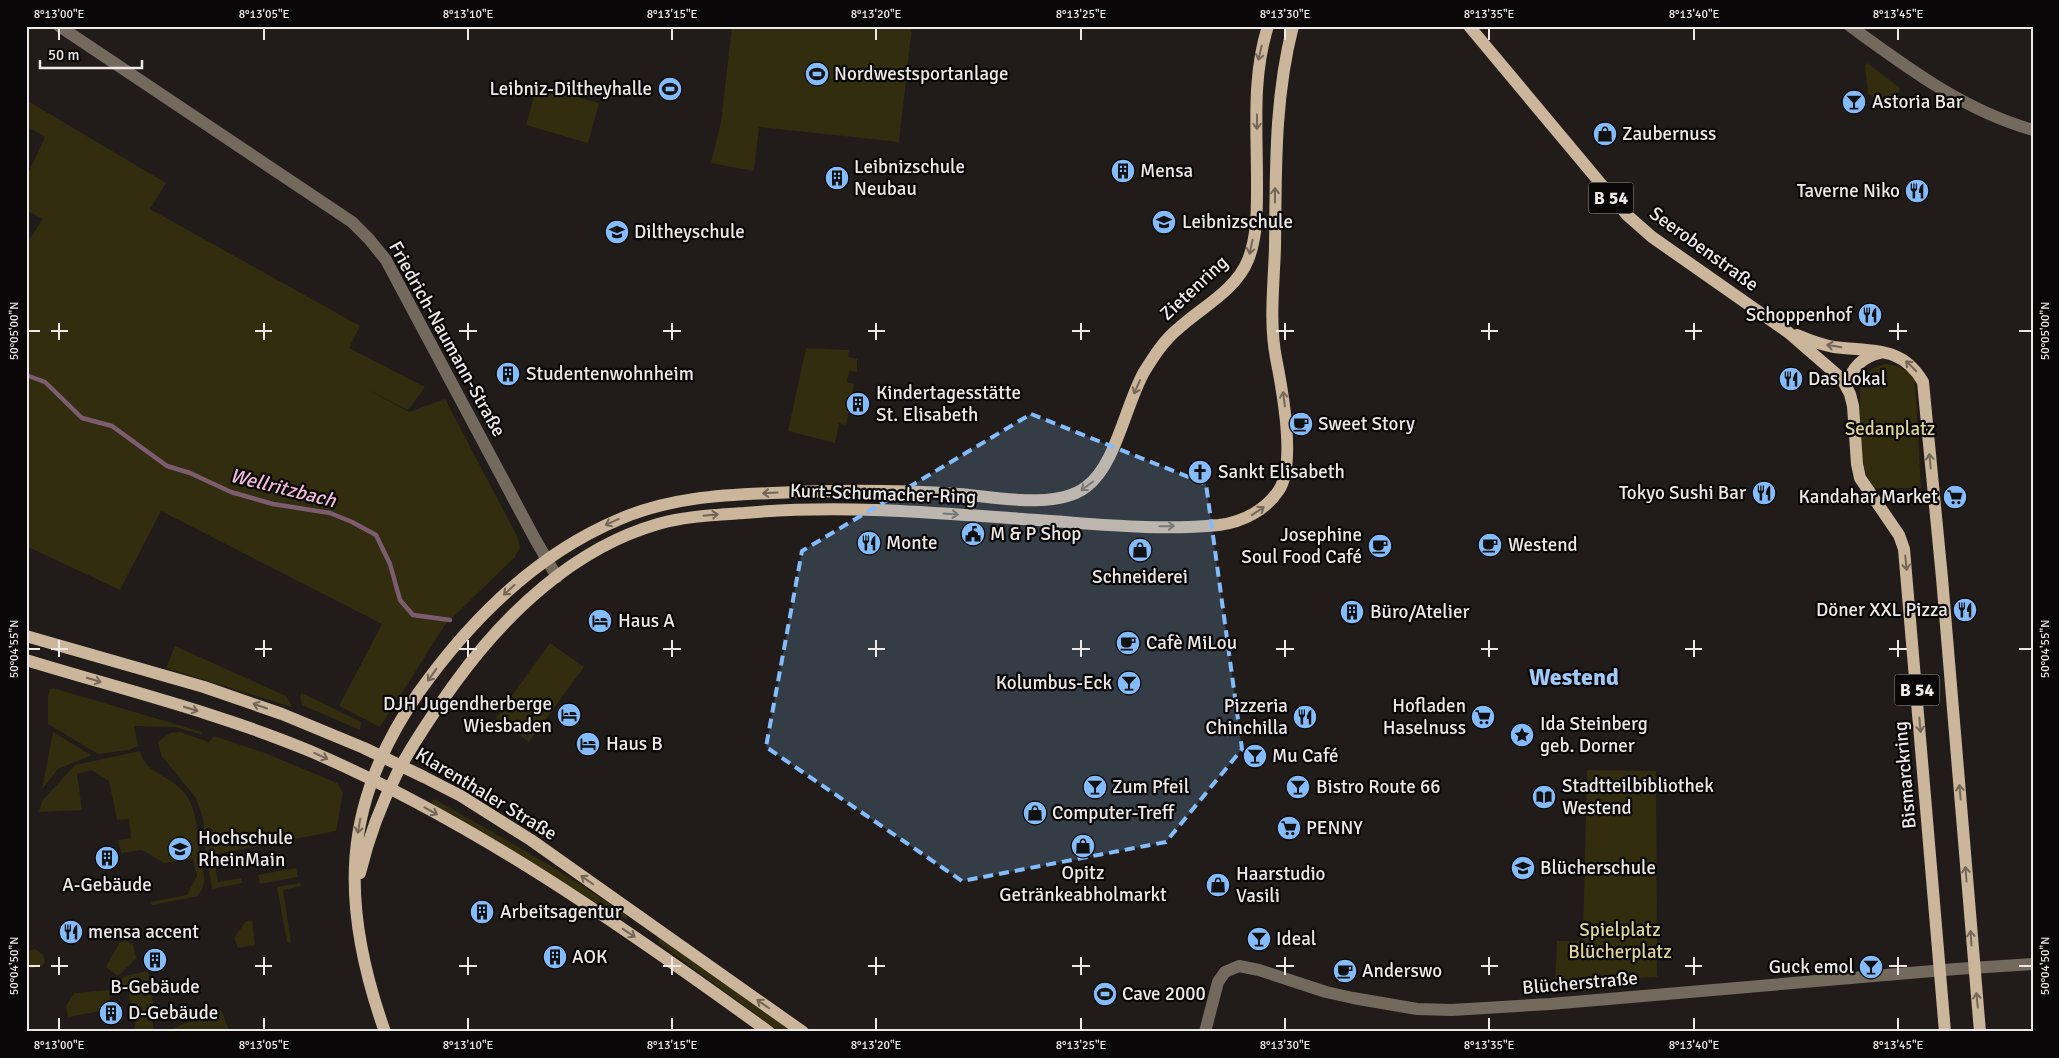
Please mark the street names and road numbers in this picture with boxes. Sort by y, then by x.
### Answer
road number: B 54 [1588,182,1634,214]
street label: Seerobenstraße [1645,201,1763,297]
street label: Friedrich-Naumann-Straße [383,237,511,441]
street label: Zietenring [1155,250,1233,326]
street label: Kurt-Schumacher-Ring [789,479,977,509]
road number: B 54 [1894,674,1940,706]
street label: Bismarckring [1888,720,1922,830]
street label: Klarenthaler Straße [411,742,561,846]
street label: Blücherstraße [1521,966,1639,1000]

